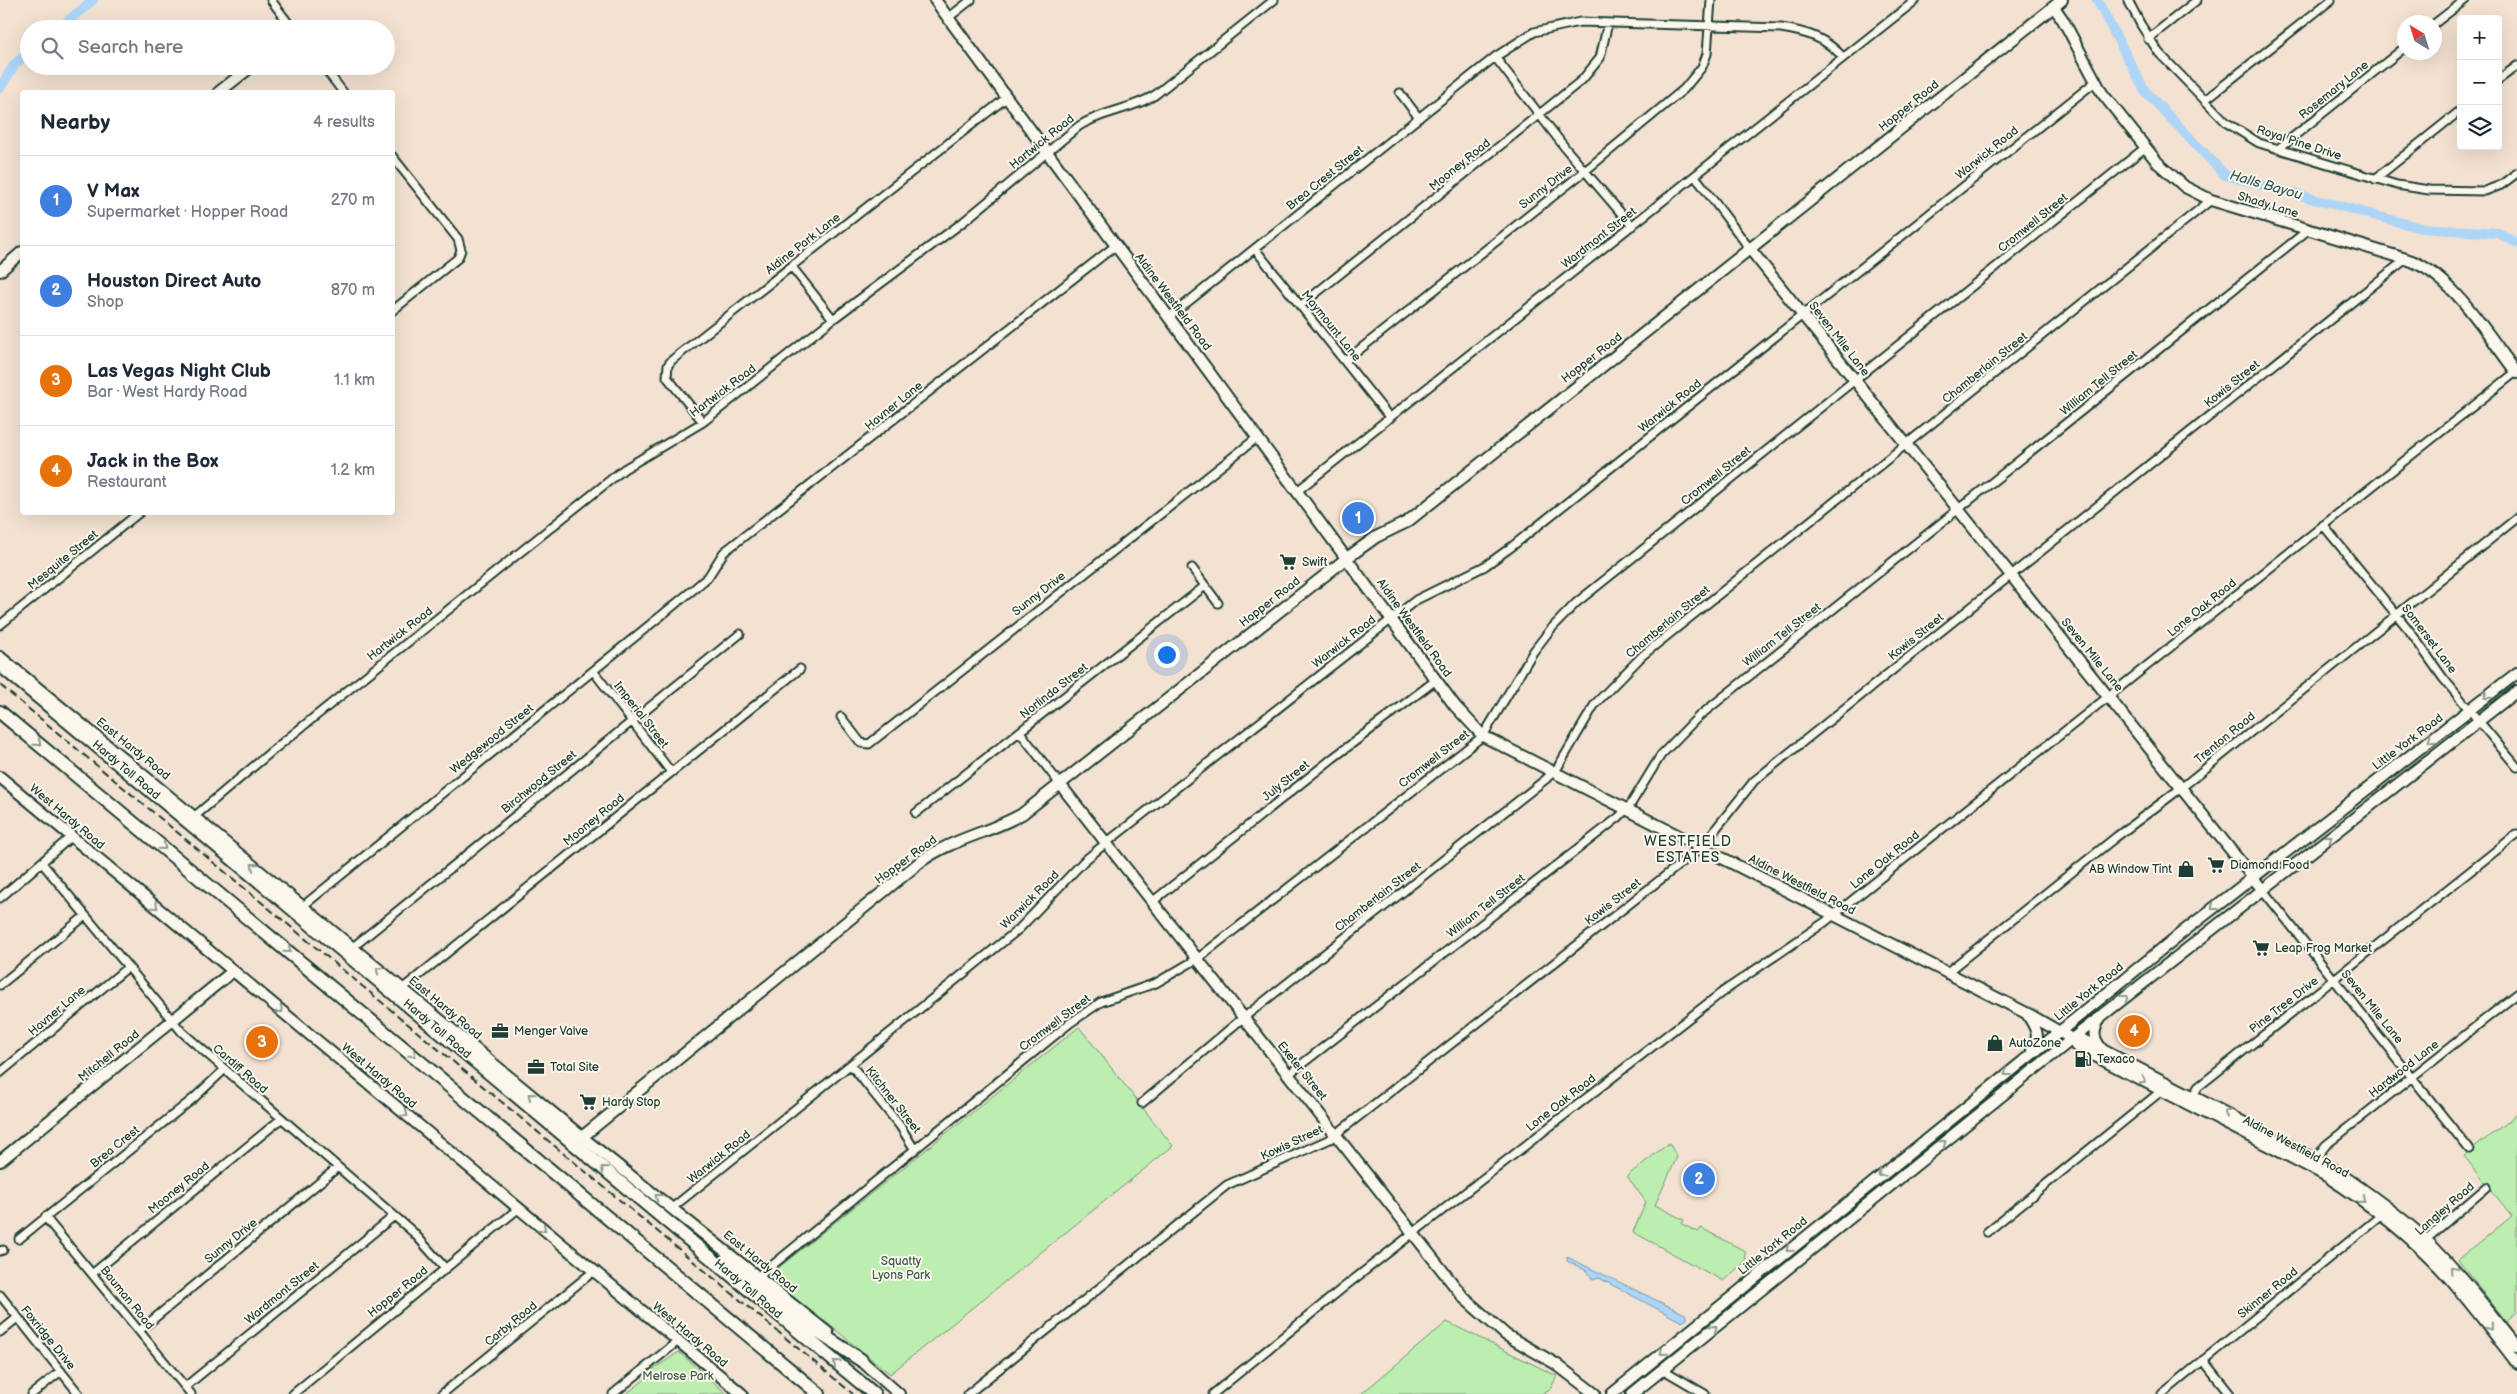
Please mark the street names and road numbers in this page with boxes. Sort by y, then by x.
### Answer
street label: Rosemary Lane [2296,57,2372,123]
street label: Hopper Road [1876,77,1942,135]
street label: Hartwick Road [1007,111,1078,173]
street label: Royal Pine Drive [2255,122,2343,164]
street label: Warwick Road [1952,123,2022,183]
street label: Mooney Road [1426,136,1494,194]
street label: Brea Crest Street [1283,142,1367,214]
street label: Sunny Drive [1516,162,1576,212]
street label: Shady Lane [2236,189,2300,221]
street label: Cromwell Street [1995,190,2071,256]
street label: Wardmont Street [1558,204,1640,272]
street label: Aldine Park Lane [762,210,844,278]
street label: Aldine Westfield Road [1132,250,1215,354]
street label: Maymount Lane [1298,288,1364,364]
street label: Seven Mile Lane [1805,299,1873,379]
street label: Hopper Road [1559,329,1626,386]
street label: Chamberlain Street [1939,329,2031,407]
street label: William Tell Street [2057,347,2141,419]
street label: Kowis Street [2201,357,2263,411]
street label: Hartwick Road [687,361,759,421]
street label: Warwick Road [1635,376,1705,436]
street label: Havner Lane [862,378,926,434]
street label: Cromwell Street [1678,443,1754,509]
street label: Mesquite Street [25,527,101,593]
street label: Sunny Drive [1009,569,1069,619]
street label: Hopper Road [1237,573,1304,630]
street label: Aldine Westfield Road [1373,576,1455,680]
street label: Lone Oak Road [2164,576,2240,640]
street label: Chamberlain Street [1623,582,1713,662]
street label: William Tell Street [1740,600,1824,670]
street label: Somerset Lane [2398,601,2460,677]
street label: Hartwick Road [364,604,436,664]
street label: Kowis Street [1885,610,1947,664]
street label: Warwick Road [1309,612,1379,672]
street label: Seven Mile Lane [2058,615,2126,695]
street label: Norlinda Street [1017,660,1091,722]
street label: Imperial Street [610,679,672,751]
street label: Wedgewood Street [447,701,537,777]
street label: Trenton Road [2192,709,2258,767]
street label: Little York Road [2370,711,2446,773]
street label: East Hardy Road [93,715,173,784]
street label: Cromwell Street [1396,727,1473,791]
street label: Hardy Toll Road [89,737,163,803]
street label: Birchwood Street [498,747,580,817]
street label: July Street [1259,757,1313,805]
street label: West Hardy Road [26,781,108,853]
street label: Mooney Road [560,791,628,849]
street label: Lone Oak Road [1847,828,1923,892]
street label: Hopper Road [872,832,940,888]
street label: Aldine Westfield Road [1746,852,1858,919]
street label: Chamberlain Street [1332,859,1424,935]
street label: Warwick Road [998,867,1063,932]
street label: William Tell Street [1444,871,1528,941]
street label: Kowis Street [1582,875,1644,929]
street label: Little York Road [2051,959,2127,1024]
street label: Seven Mile Lane [2338,967,2406,1047]
street label: East Hardy Road [405,973,485,1043]
street label: Pine Tree Drive [2246,973,2322,1037]
street label: Havner Lane [25,983,89,1039]
street label: Cromwell Street [1016,991,1094,1055]
street label: Hardy Toll Road [400,996,474,1062]
street label: Mitchell Road [75,1027,143,1085]
street label: Hardwood Lane [2366,1037,2442,1101]
street label: Exeter Street [1274,1039,1330,1104]
street label: West Hardy Road [338,1040,420,1112]
street label: Cardiff Road [209,1041,271,1097]
street label: Kitchner Street [862,1063,924,1137]
street label: Lone Oak Road [1523,1071,1599,1135]
street label: Aldine Westfield Road [2240,1113,2352,1181]
street label: Brea Crest [87,1122,143,1171]
street label: Kowis Street [1258,1122,1326,1164]
street label: Warwick Road [684,1127,754,1187]
street label: Mooney Road [145,1159,213,1217]
street label: Langley Road [2412,1179,2478,1239]
street label: Little York Road [1735,1213,1811,1278]
street label: Sunny Drive [202,1215,260,1267]
street label: East Hardy Road [720,1228,800,1297]
street label: Hardy Toll Road [711,1256,785,1322]
street label: Wardmont Street [242,1258,322,1328]
street label: Bauman Road [97,1263,157,1333]
street label: Hopper Road [365,1263,431,1321]
street label: Skinner Road [2235,1264,2301,1322]
street label: Carby Road [482,1298,540,1350]
street label: West Hardy Road [649,1299,731,1371]
street label: Foxridge Drive [18,1303,78,1373]

